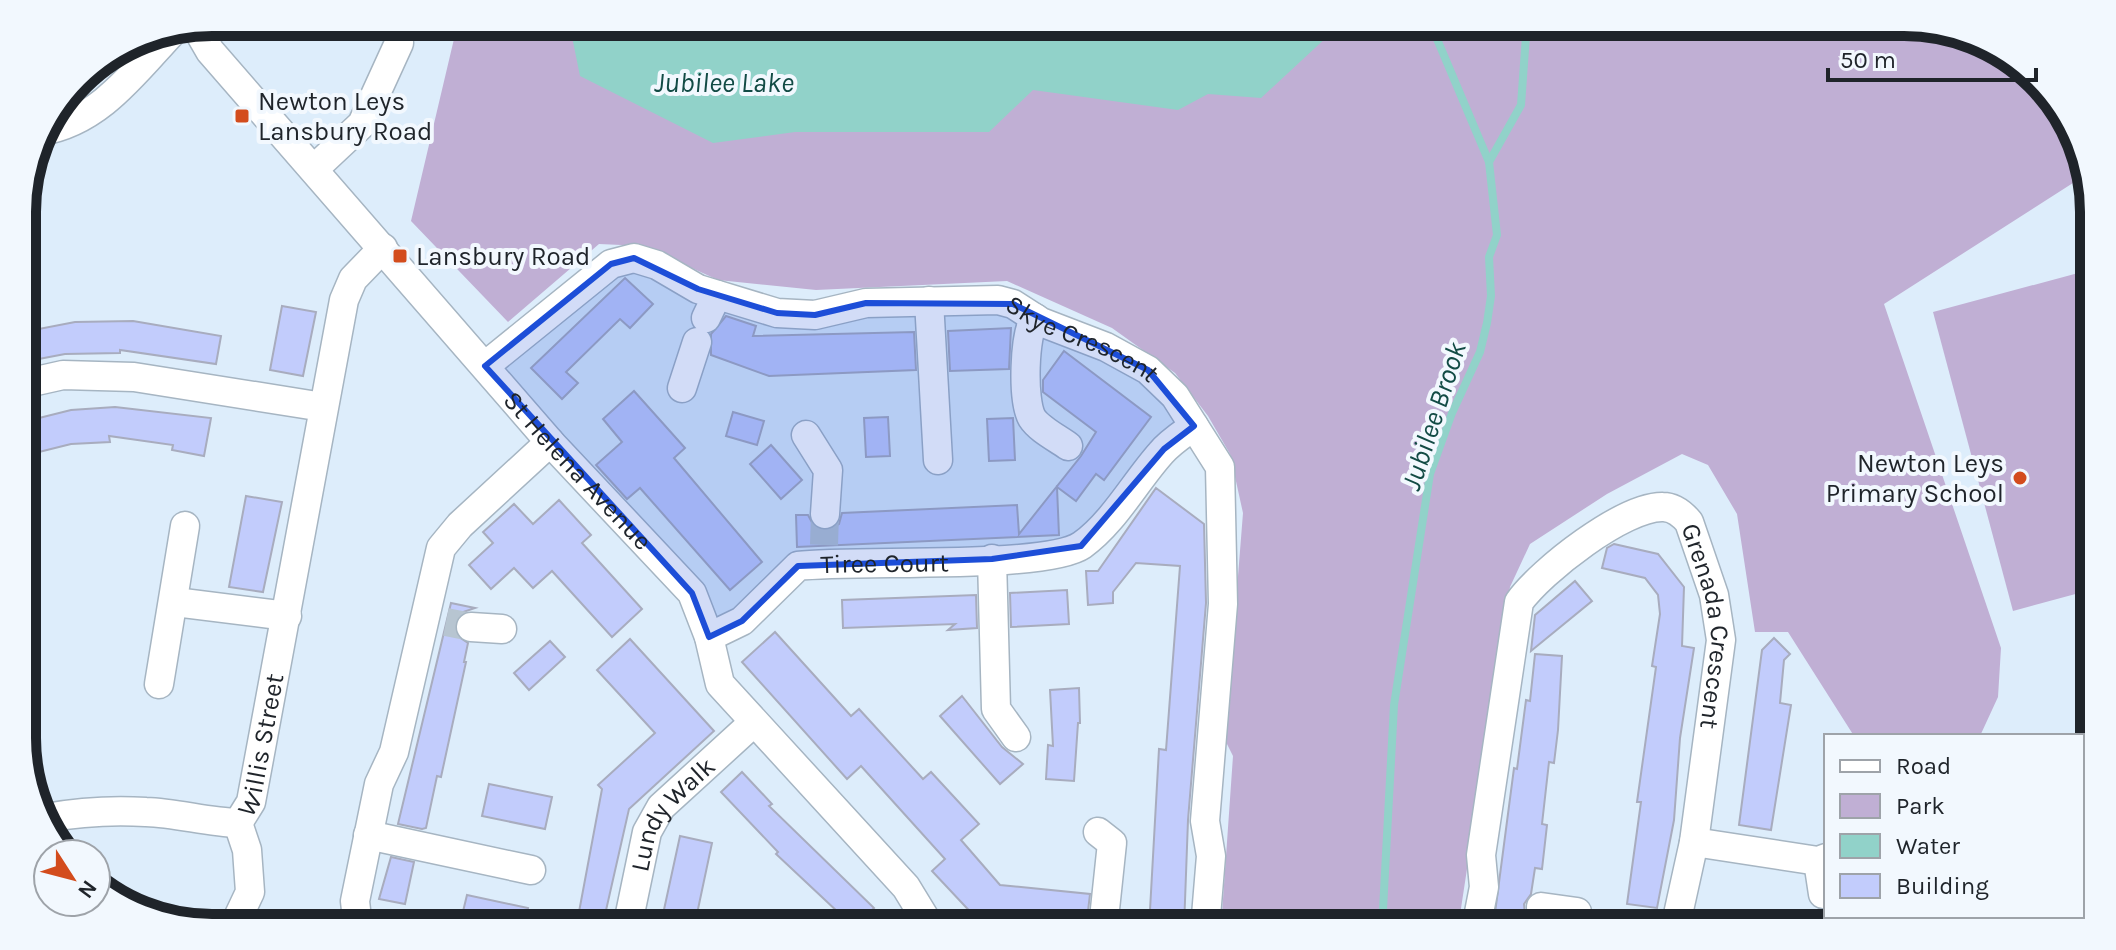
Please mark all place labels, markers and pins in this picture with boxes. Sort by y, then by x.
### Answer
place label: Newton Leys Lansbury Road [258,86,433,147]
marker: Newton Leys Lansbury Road [233,107,251,125]
place label: Lansbury Road [416,241,591,272]
marker: Lansbury Road [391,247,409,265]
place label: Newton Leys Primary School [1826,448,2004,509]
marker: Newton Leys Primary School [2011,469,2029,487]

